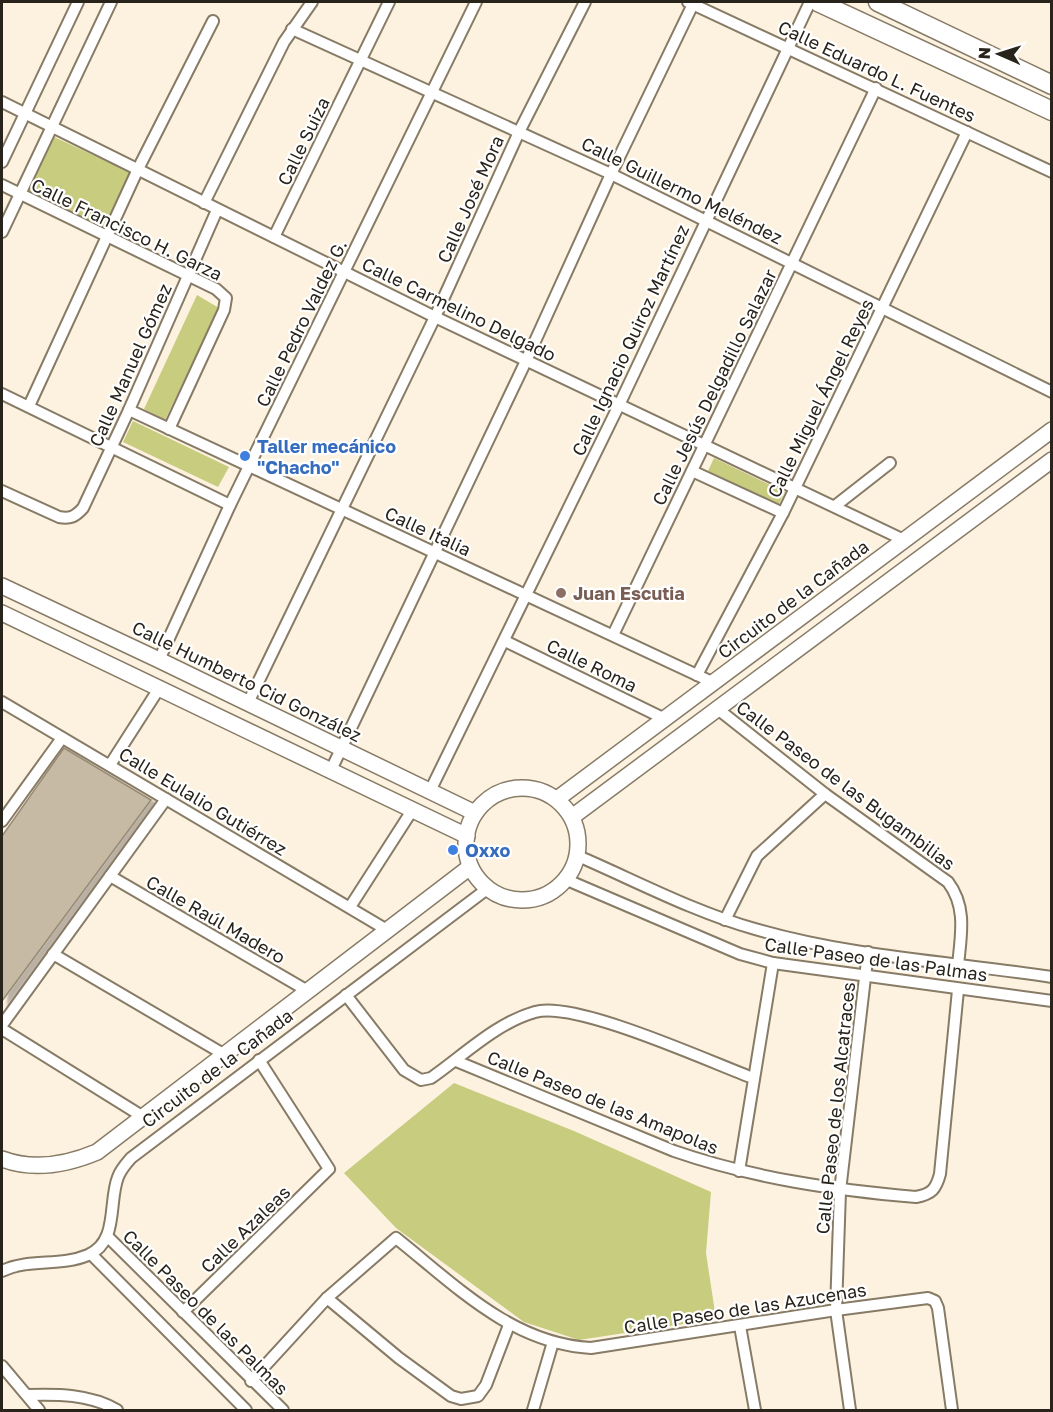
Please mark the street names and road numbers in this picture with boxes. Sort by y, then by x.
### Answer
street label: Calle Eduardo L. Fuentes [775,16,979,126]
street label: Calle Suiza [272,93,334,189]
street label: Calle José Mora [432,132,508,266]
street label: Calle Guillermo Meléndez [578,132,786,248]
street label: Calle Francisco H. Garza [28,173,226,285]
street label: Calle Ignacio Quiroz Martínez [567,221,693,459]
street label: Calle Pedro Valdez G. [251,236,351,410]
street label: Calle Carmelino Delgado [358,252,560,366]
street label: Calle Jesús Delgadillo Salazar [647,265,781,509]
street label: Calle Manuel Gómez [84,280,176,450]
street label: Calle Miguel Ángel Reyes [762,295,878,501]
street label: Calle Italia [381,501,475,561]
street label: Circuito de la Cañada [713,535,873,663]
street label: Calle Humberto Cid González [129,616,365,746]
street label: Calle Roma [543,634,641,696]
street label: Calle Paseo de las Bugambilias [732,696,960,874]
street label: Calle Eulalio Gutiérrez [115,742,291,860]
street label: Calle Raúl Madero [143,870,289,968]
street label: Calle Paseo de las Palmas [763,932,989,986]
street label: Calle Paseo de los Alcatraces [811,981,859,1235]
street label: Circuito de la Cañada [137,1004,297,1132]
street label: Calle Paseo de las Amapolas [484,1045,722,1159]
street label: Calle Azaleas [196,1181,294,1277]
street label: Calle Paseo de las Palmas [119,1225,293,1399]
street label: Calle Paseo de las Azucenas [622,1278,868,1338]

